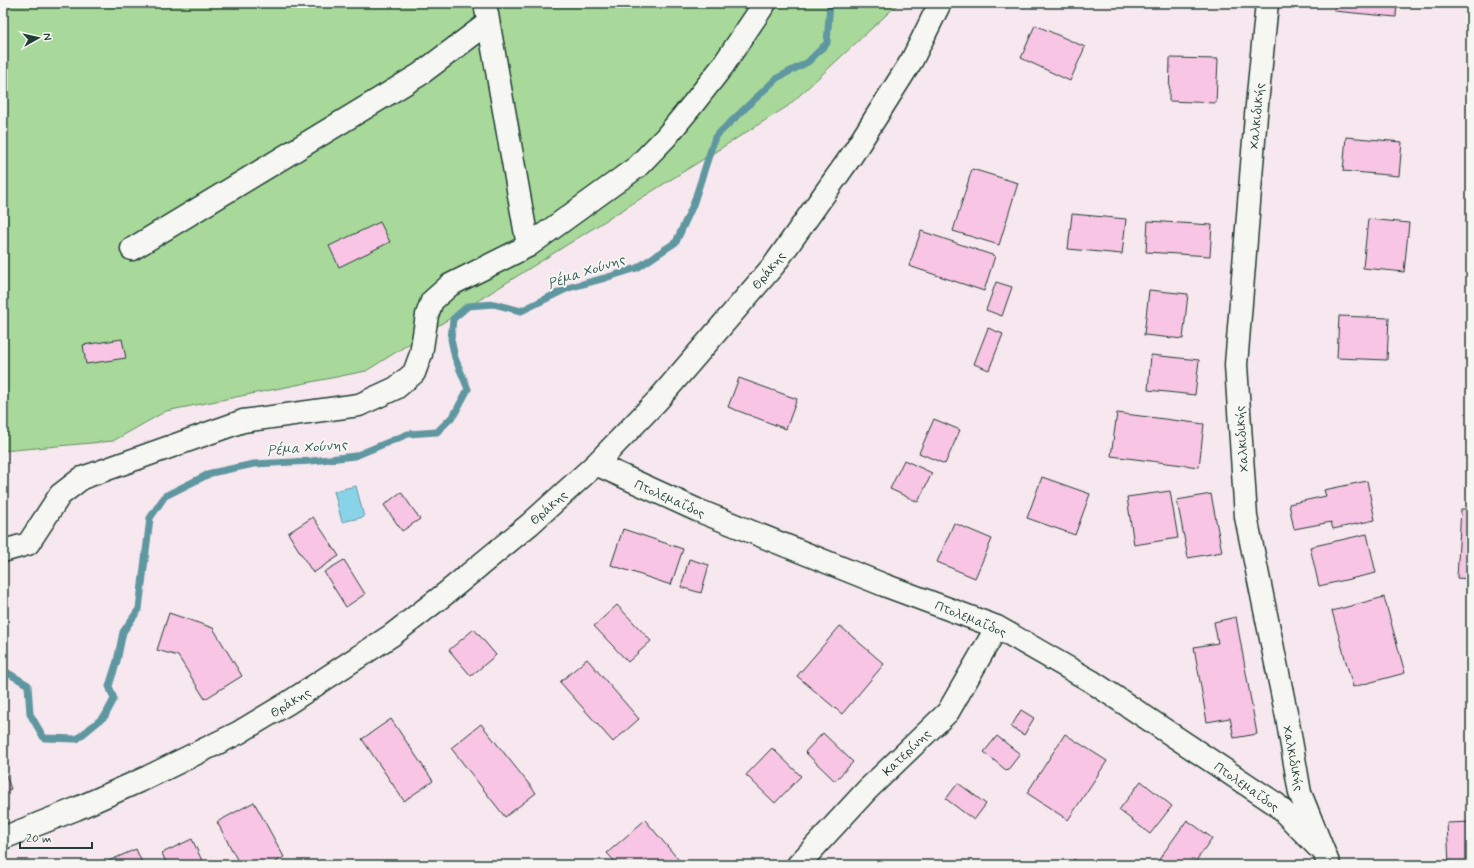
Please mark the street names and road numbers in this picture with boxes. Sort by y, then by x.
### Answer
street label: Χαλκιδικής [1246,82,1269,150]
street label: Θράκης [749,248,790,294]
street label: Χαλκιδικής [1232,405,1253,473]
street label: Πτολεμαΐδος [631,476,708,523]
street label: Θράκης [527,487,571,529]
street label: Πτολεμαΐδος [932,597,1009,642]
street label: Θράκης [267,684,314,722]
street label: Χαλκιδικής [1278,724,1307,793]
street label: Κατερίνης [879,726,935,780]
street label: Πτολεμαΐδος [1210,759,1282,816]

